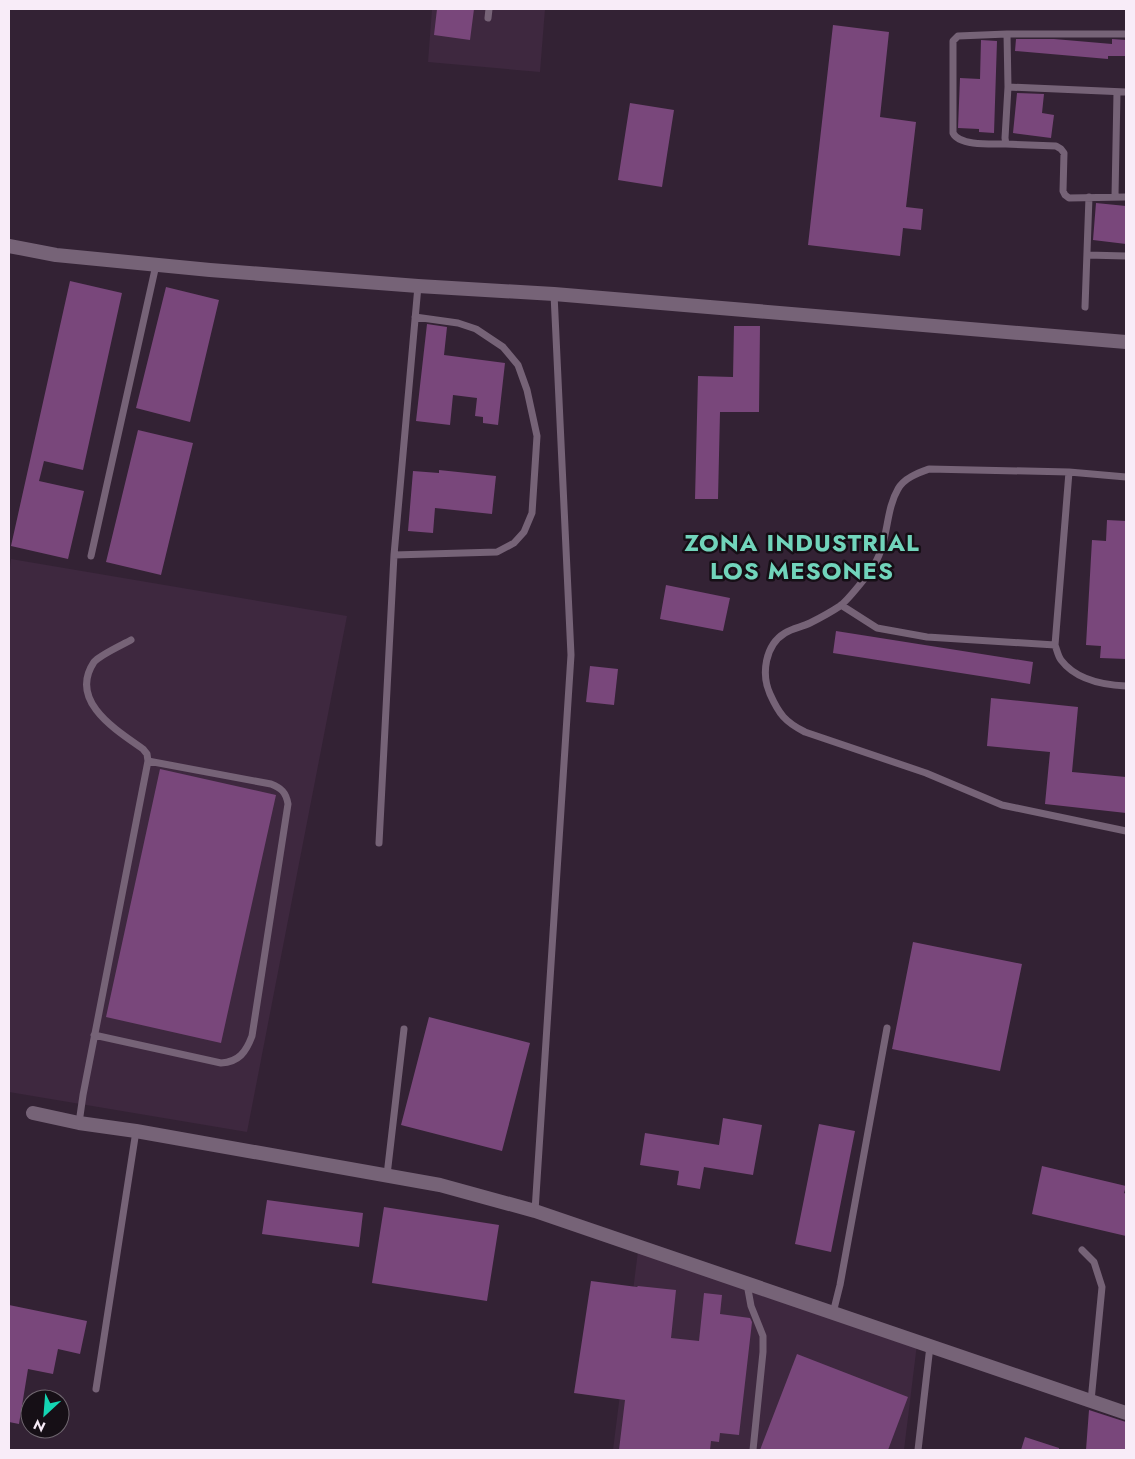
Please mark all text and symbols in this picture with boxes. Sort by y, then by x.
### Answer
district label: ZONA INDUSTRIAL LOS MESONES [684,525,920,588]
north arrow [20,1389,70,1439]
text: N [30,1414,49,1437]

